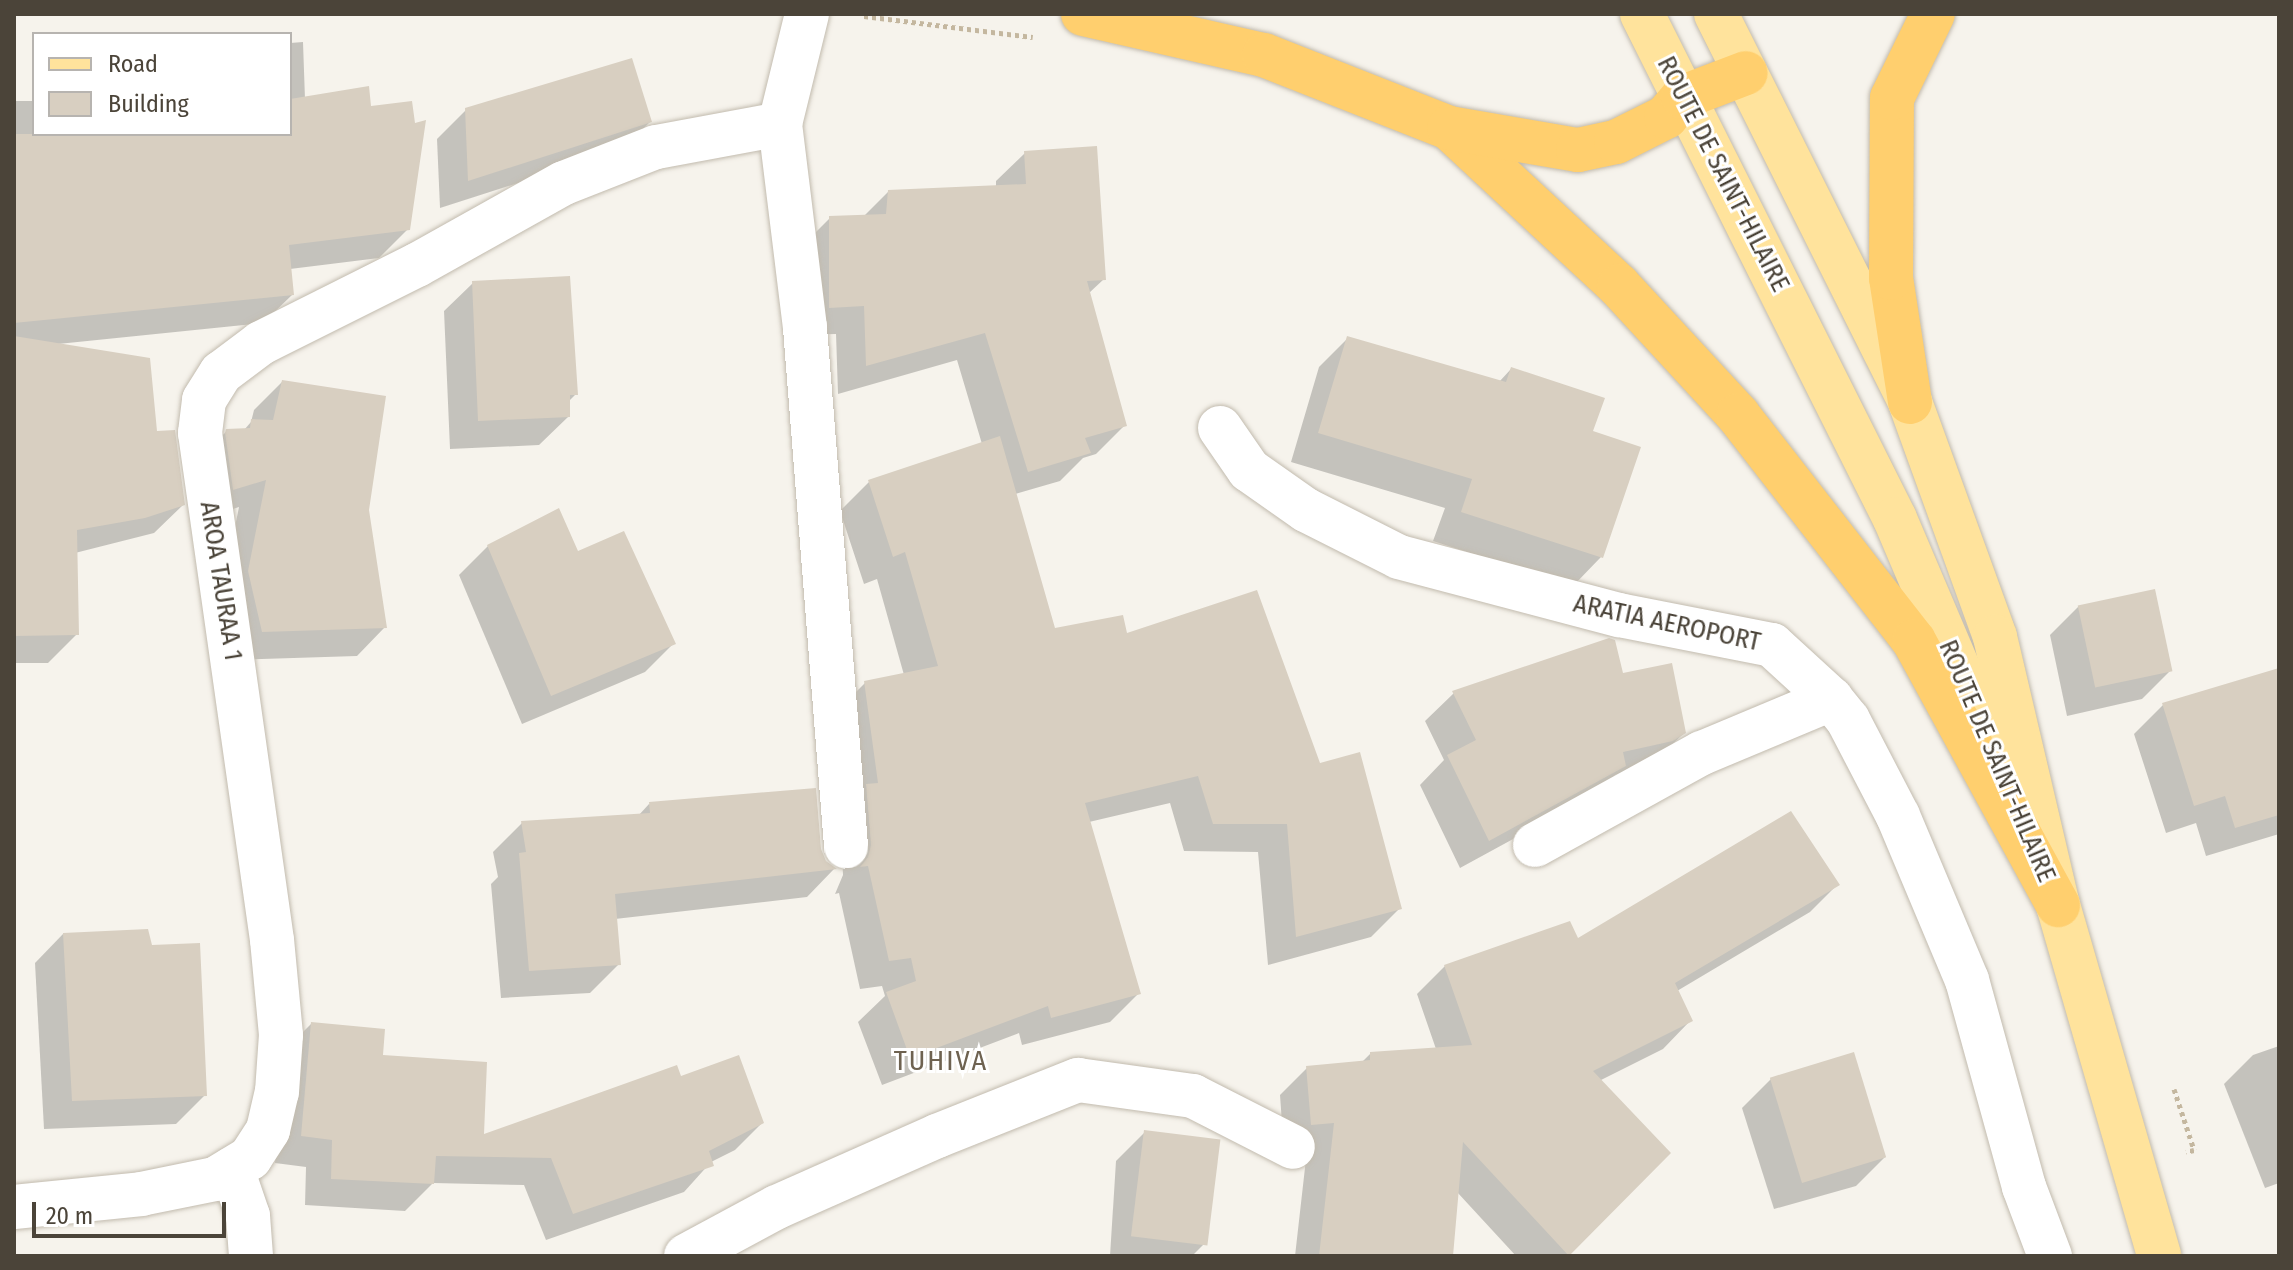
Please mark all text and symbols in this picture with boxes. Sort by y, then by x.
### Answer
legend [32,32,292,136]
text: Road [108,50,158,78]
street label: ROUTE DE SAINT-HILAIRE [1650,51,1796,297]
text: Building [108,90,189,118]
street label: AROA TAURAA 1 [193,499,249,663]
street label: ARATIA AEROPORT [1571,588,1763,658]
street label: ROUTE DE SAINT-HILAIRE [1932,635,2062,887]
district label: TUHIVA [894,1044,988,1078]
scale bar [36,1186,230,1236]
text: 20 m [46,1202,93,1230]

